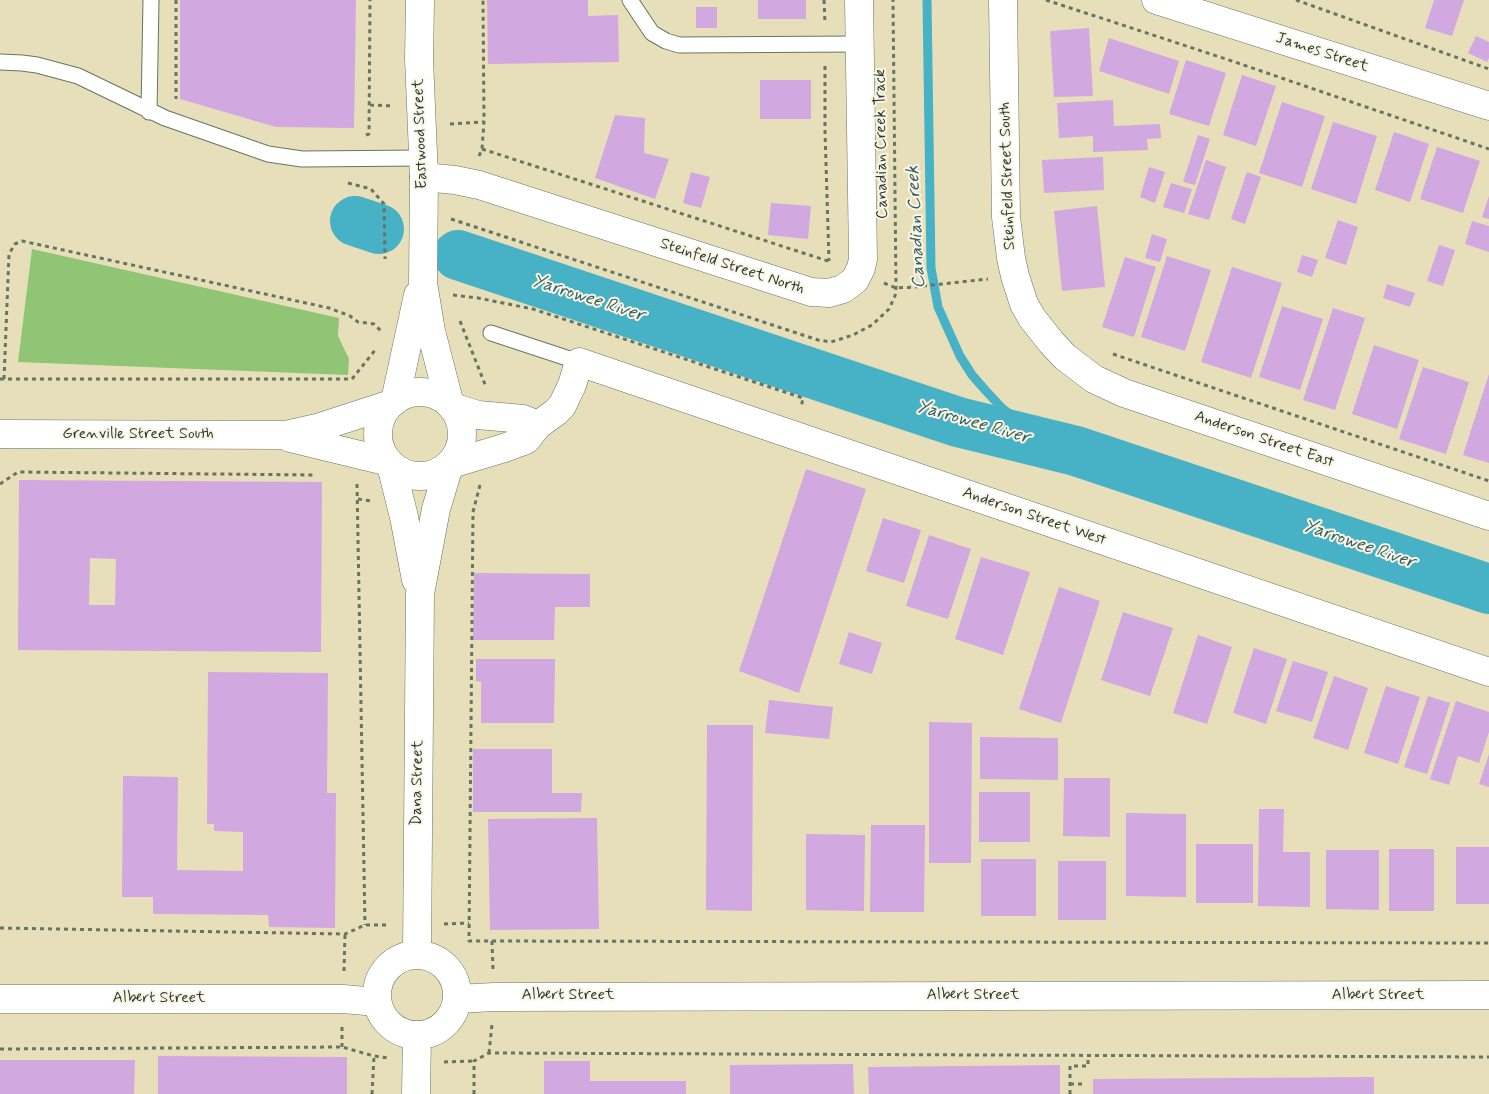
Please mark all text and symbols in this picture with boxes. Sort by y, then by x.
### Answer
street label: James Street [1273,29,1371,77]
street label: Canadian Creek Track [871,69,893,219]
street label: Eastwood Street [409,78,433,190]
street label: Steinfeld Street South [996,102,1020,250]
water label: Canadian Creek [903,165,931,289]
street label: Steinfeld Street North [657,235,807,299]
water label: Yarrowee River [529,271,647,327]
water label: Yarrowee River [914,397,1032,449]
street label: Anderson Street East [1192,407,1336,473]
street label: Grenville Street South [62,425,214,445]
street label: Anderson Street West [960,483,1108,551]
water label: Yarrowee River [1300,516,1418,574]
street label: Dana Street [408,740,428,826]
street label: Albert Street [522,986,614,1006]
street label: Albert Street [927,986,1019,1006]
street label: Albert Street [1332,986,1424,1006]
street label: Albert Street [113,989,205,1009]

